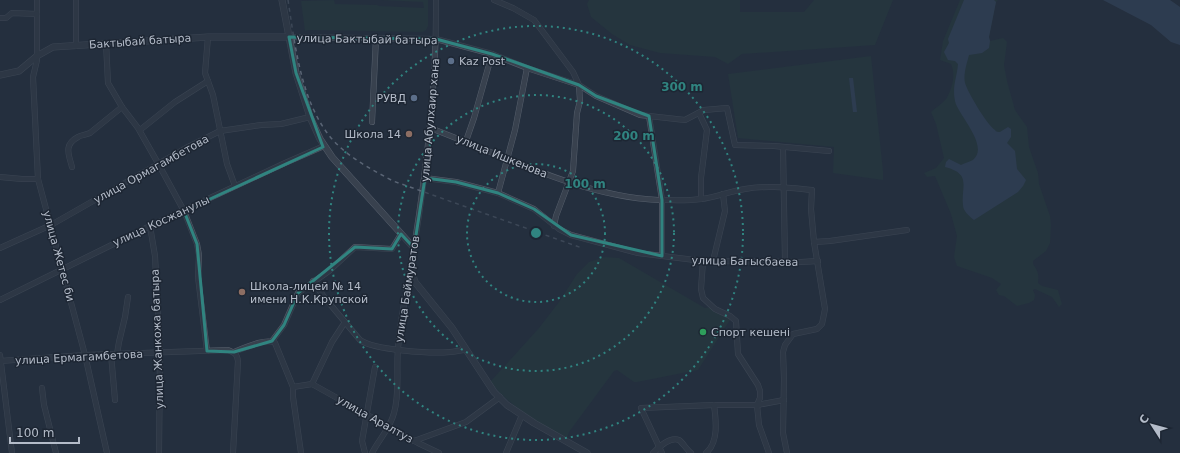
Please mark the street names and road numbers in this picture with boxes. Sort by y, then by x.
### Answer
street label: Бактыбай батыра [88,31,192,52]
street label: улица Бактыбай батыра [296,32,438,47]
street label: улица Абулхаир хана [419,58,442,183]
street label: улица Ормагамбетова [91,132,211,207]
street label: улица Ишкенова [454,132,549,181]
street label: улица Косжанулы [111,193,212,250]
street label: улица Жетес би [40,209,77,303]
street label: улица Баймуратов [393,235,422,343]
street label: улица Багысбаева [692,254,798,269]
street label: улица Жанкожа батыра [149,269,166,409]
street label: улица Ермагамбетова [15,348,143,367]
street label: улица Аралтуз [334,393,415,446]

